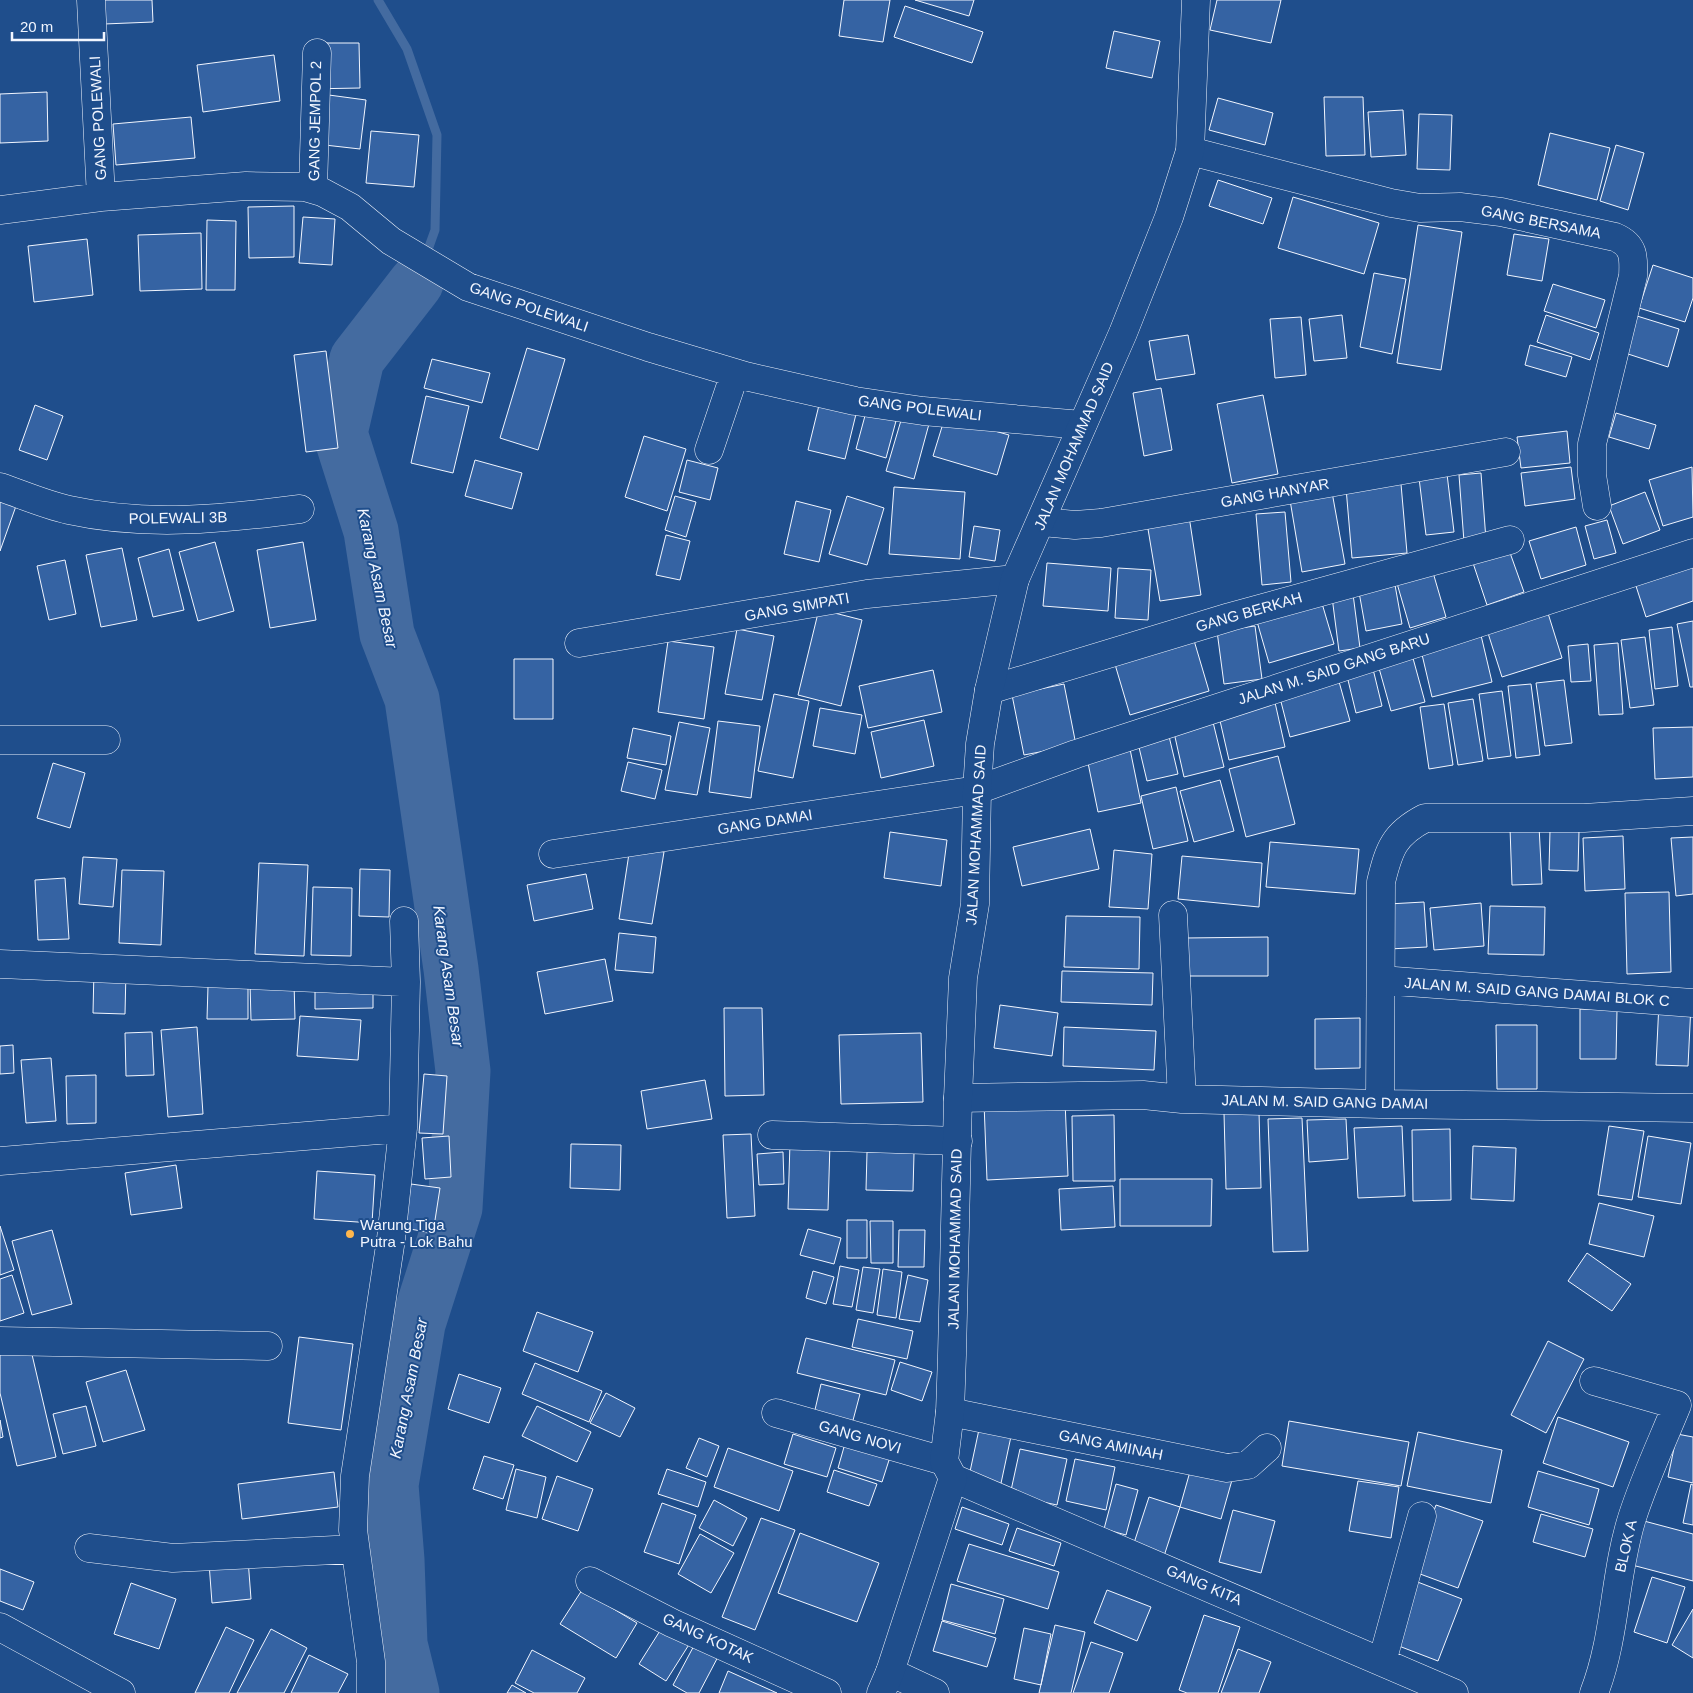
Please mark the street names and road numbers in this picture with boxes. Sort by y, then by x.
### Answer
street label: GANG POLEWALI [86,55,109,181]
street label: GANG JEMPOL 2 [305,61,324,181]
street label: GANG BERSAMA [1480,202,1602,241]
street label: GANG POLEWALI [468,278,591,335]
street label: JALAN MOHAMMAD SAID [1030,359,1117,532]
street label: GANG POLEWALI [857,391,983,424]
street label: GANG HANYAR [1219,475,1331,510]
street label: POLEWALI 3B [129,508,227,527]
street label: GANG BERKAH [1194,588,1304,635]
street label: GANG SIMPATI [743,589,851,624]
street label: JALAN M. SAID GANG BARU [1236,629,1432,708]
street label: JALAN MOHAMMAD SAID [962,744,989,926]
street label: GANG DAMAI [716,806,814,837]
street label: JALAN M. SAID GANG DAMAI BLOK C [1404,974,1670,1009]
street label: JALAN M. SAID GANG DAMAI [1222,1091,1429,1112]
street label: JALAN MOHAMMAD SAID [944,1148,965,1330]
street label: GANG NOVI [817,1417,903,1456]
street label: GANG AMINAH [1058,1426,1165,1463]
street label: BLOK A [1611,1518,1640,1574]
street label: GANG KITA [1164,1561,1245,1608]
street label: GANG KOTAK [660,1609,756,1666]

